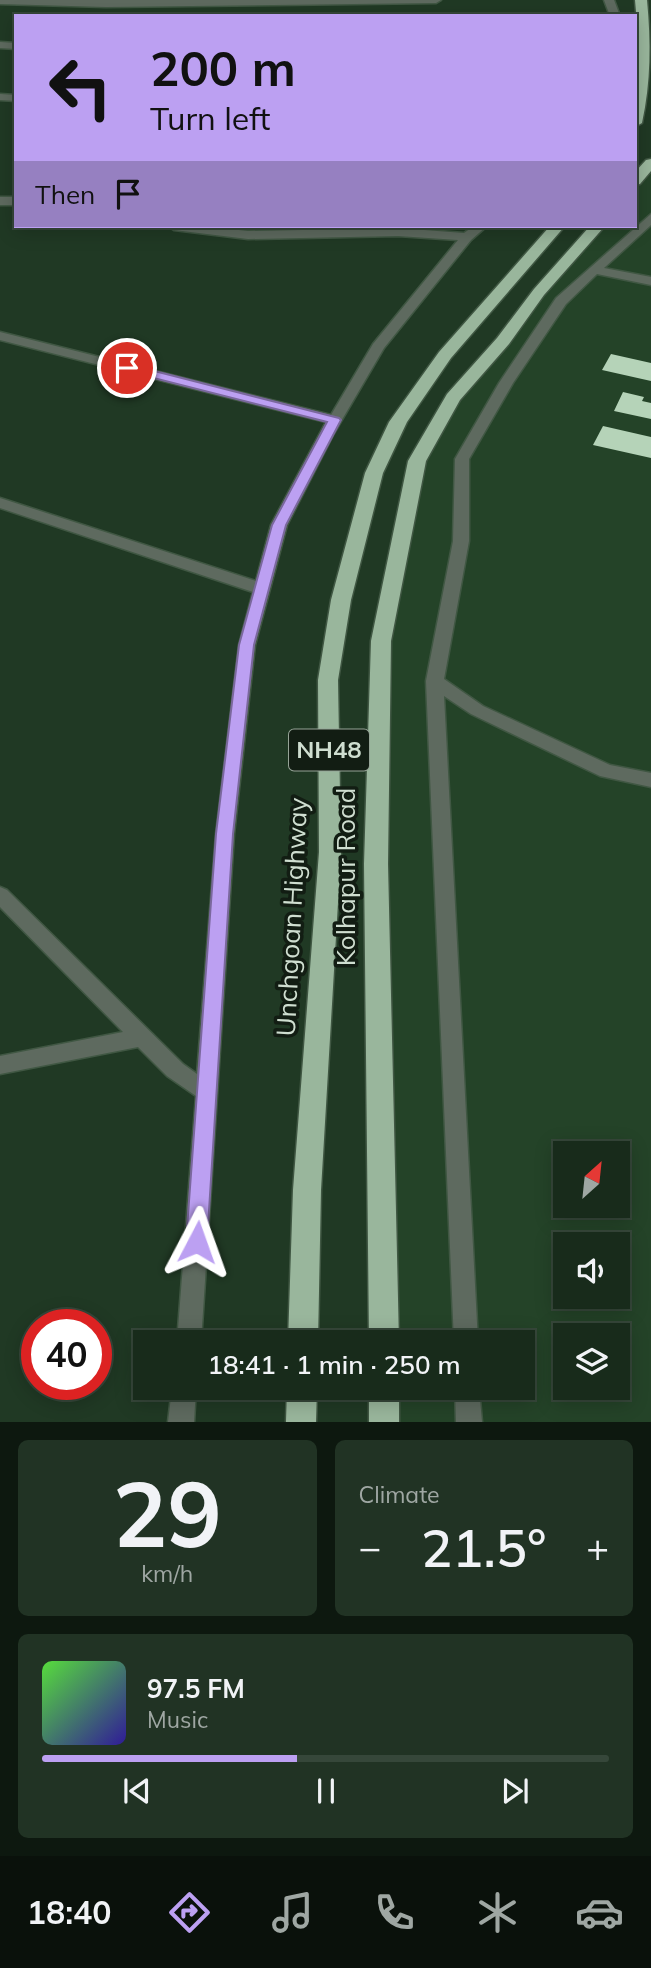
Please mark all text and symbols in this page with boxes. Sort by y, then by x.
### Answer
text: 200 m [150,37,296,98]
icon: left [35,42,126,133]
text: Turn left [150,98,270,138]
icon: arrive [109,175,147,213]
text: Then [35,178,95,211]
pin [97,338,157,398]
icon: arrive [108,349,146,387]
road number: NH48 [289,730,369,770]
street label: Kolhapur Road [329,788,362,966]
street label: Unchgoan Highway [269,797,314,1037]
north arrow [553,1141,630,1218]
map controls [553,1141,630,1400]
position arrow [160,1205,234,1279]
button: sound [553,1232,630,1309]
speed limit sign: 40 [21,1309,112,1400]
button: layers [553,1323,630,1400]
text: 18:41 · 1 min · 250 m [207,1348,461,1381]
text: 29 [113,1456,222,1570]
text: Climate [359,1480,440,1509]
text: 21.5° [421,1515,546,1580]
text: − [359,1523,381,1571]
text: + [586,1523,609,1571]
text: km/h [141,1559,193,1588]
text: 97.5 FM [147,1672,245,1705]
text: Music [147,1705,208,1734]
icon: previous [118,1772,156,1810]
icon: pause [307,1772,345,1810]
icon: next [496,1772,534,1810]
icon: directions [165,1888,214,1937]
icon: music [268,1888,317,1937]
icon: phone [370,1888,419,1937]
icon: climate [473,1888,522,1937]
icon: car [575,1888,624,1937]
text: 18:40 [27,1892,112,1932]

